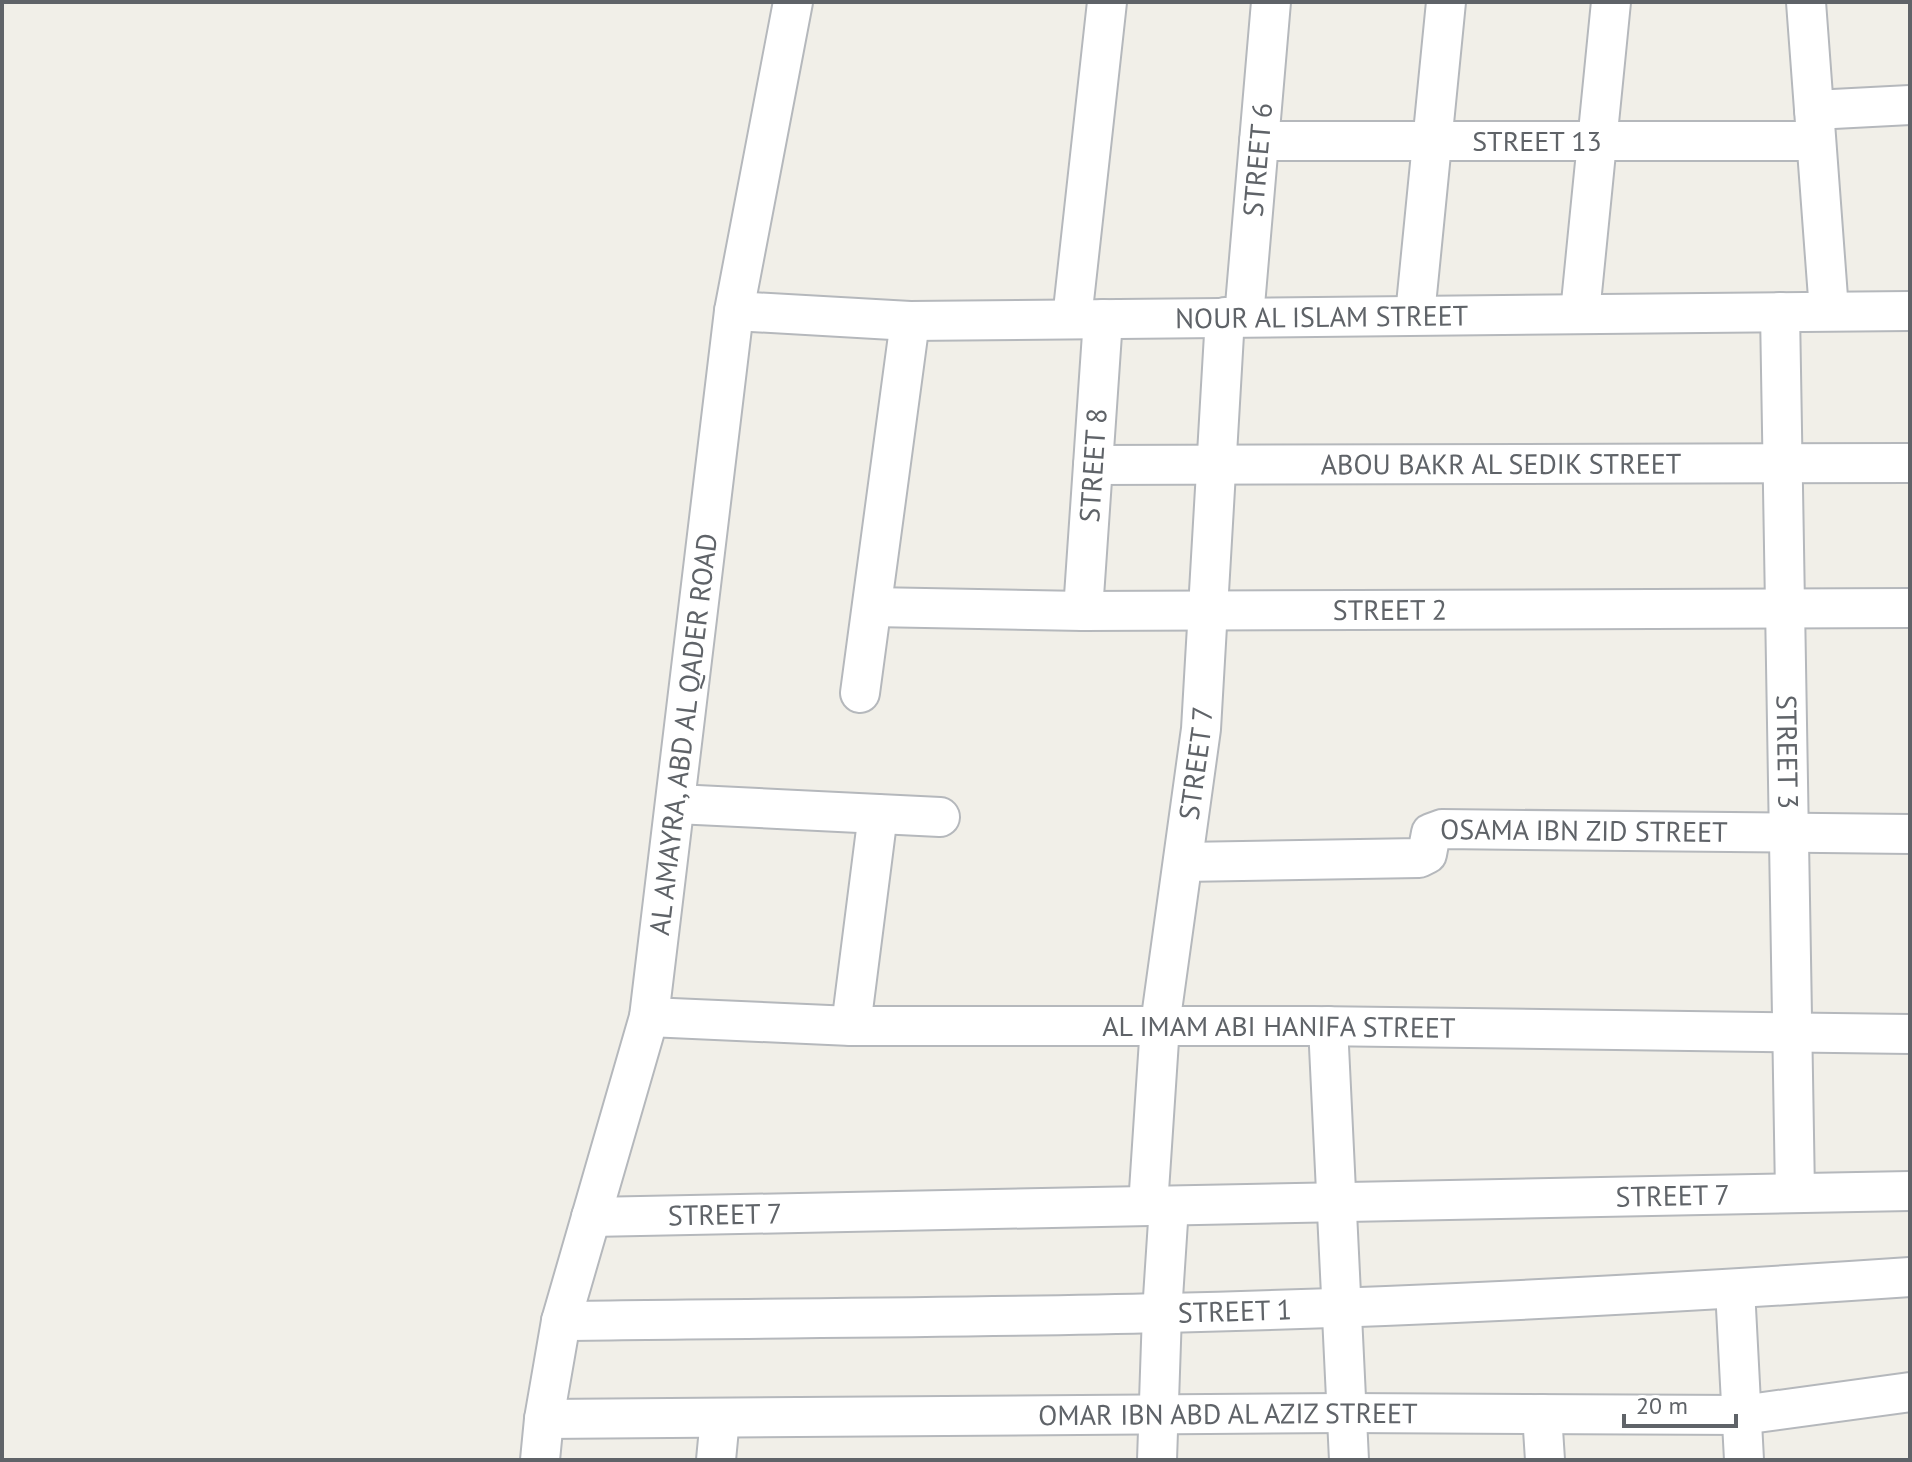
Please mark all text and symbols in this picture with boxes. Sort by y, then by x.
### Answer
street label: STREET 6 [1234,101,1280,218]
street label: STREET 13 [1472,122,1602,159]
street label: NOUR AL ISLAM STREET [1175,296,1469,336]
street label: STREET 8 [1070,407,1115,524]
street label: ABOU BAKR AL SEDIK STREET [1321,445,1682,482]
street label: AL AMAYRA, ABD AL QADER ROAD [640,531,725,937]
street label: STREET 2 [1333,591,1447,628]
street label: STREET 3 [1769,694,1807,809]
street label: STREET 7 [1170,705,1220,822]
street label: OSAMA IBN ZID STREET [1440,810,1728,850]
street label: AL IMAM ABI HANIFA STREET [1102,1007,1456,1046]
street label: STREET 7 [1615,1176,1730,1215]
street label: STREET 7 [667,1194,782,1233]
street label: STREET 1 [1177,1290,1293,1331]
scale bar [1624,1378,1736,1428]
text: 20 m [1636,1390,1688,1421]
street label: OMAR IBN ABD AL AZIZ STREET [1038,1394,1418,1433]

